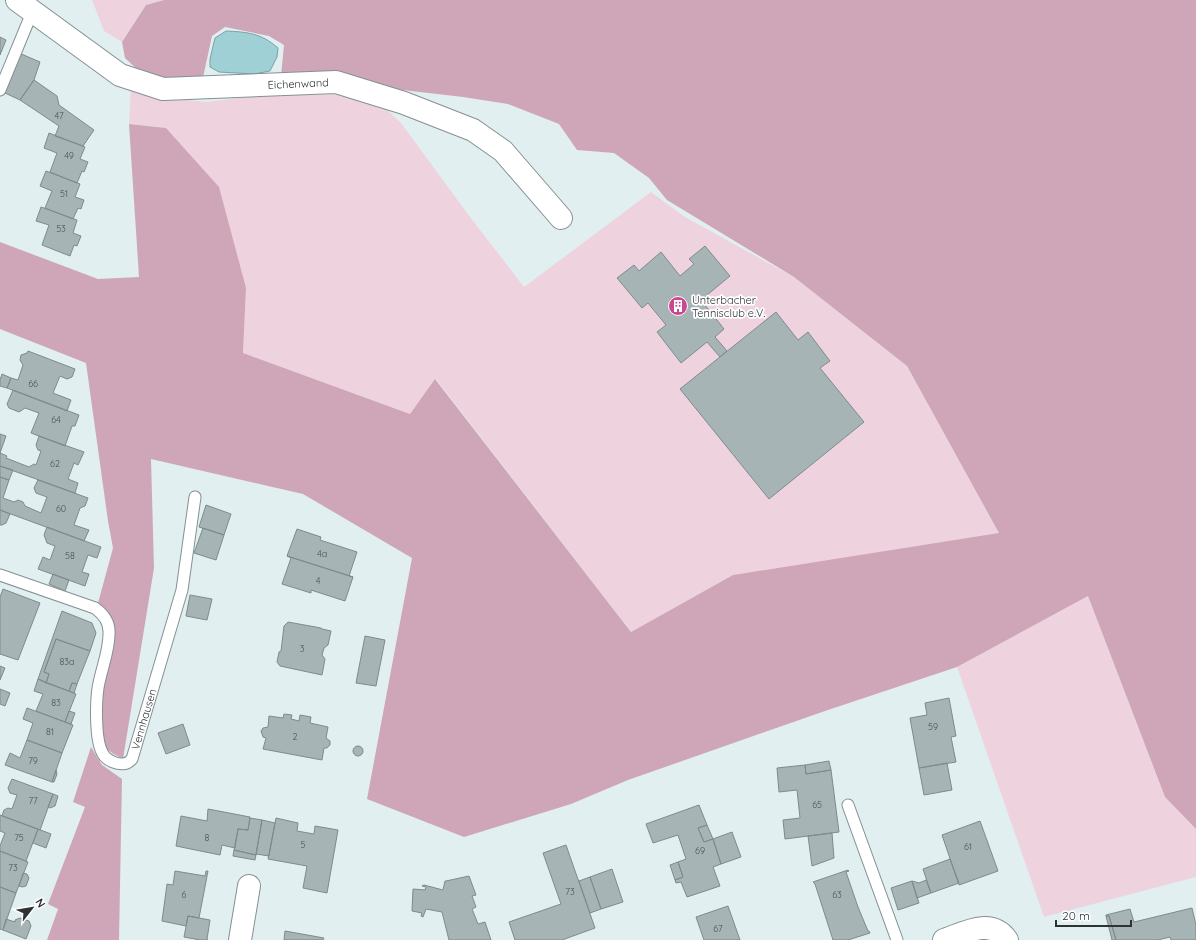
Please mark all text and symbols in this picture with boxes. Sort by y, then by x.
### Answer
street label: Eichenwand [267,75,329,92]
house number: 47 [54,110,64,121]
house number: 49 [64,150,74,161]
house number: 51 [60,188,68,199]
house number: 53 [56,223,66,234]
place label: Unterbacher Tennisclub e.V. [692,293,765,320]
building icon: Unterbacher Tennisclub e.V. [667,295,689,317]
house number: 66 [28,378,38,389]
house number: 64 [51,414,61,425]
house number: 62 [50,458,60,469]
house number: 60 [56,503,66,514]
house number: 4a [317,548,327,559]
house number: 58 [65,550,75,561]
house number: 4 [316,575,321,586]
house number: 3 [300,643,305,654]
house number: 83a [59,656,75,667]
street label: Vennhausen [128,687,159,751]
house number: 83 [51,697,61,708]
house number: 59 [928,721,938,732]
house number: 81 [46,726,54,737]
house number: 2 [293,731,298,742]
house number: 79 [28,755,38,766]
house number: 77 [28,795,38,806]
house number: 65 [812,799,822,810]
house number: 75 [14,832,24,843]
house number: 8 [205,832,210,843]
house number: 5 [301,839,306,850]
house number: 61 [964,841,972,852]
house number: 69 [695,845,705,856]
house number: 73 [8,862,18,873]
house number: 73 [565,886,575,897]
north arrow [12,888,52,928]
house number: 6 [182,889,187,900]
house number: 63 [832,889,842,900]
text: N [32,896,49,910]
scale bar [1056,902,1131,928]
text: 20 m [1062,908,1090,923]
house number: 67 [713,923,723,934]

